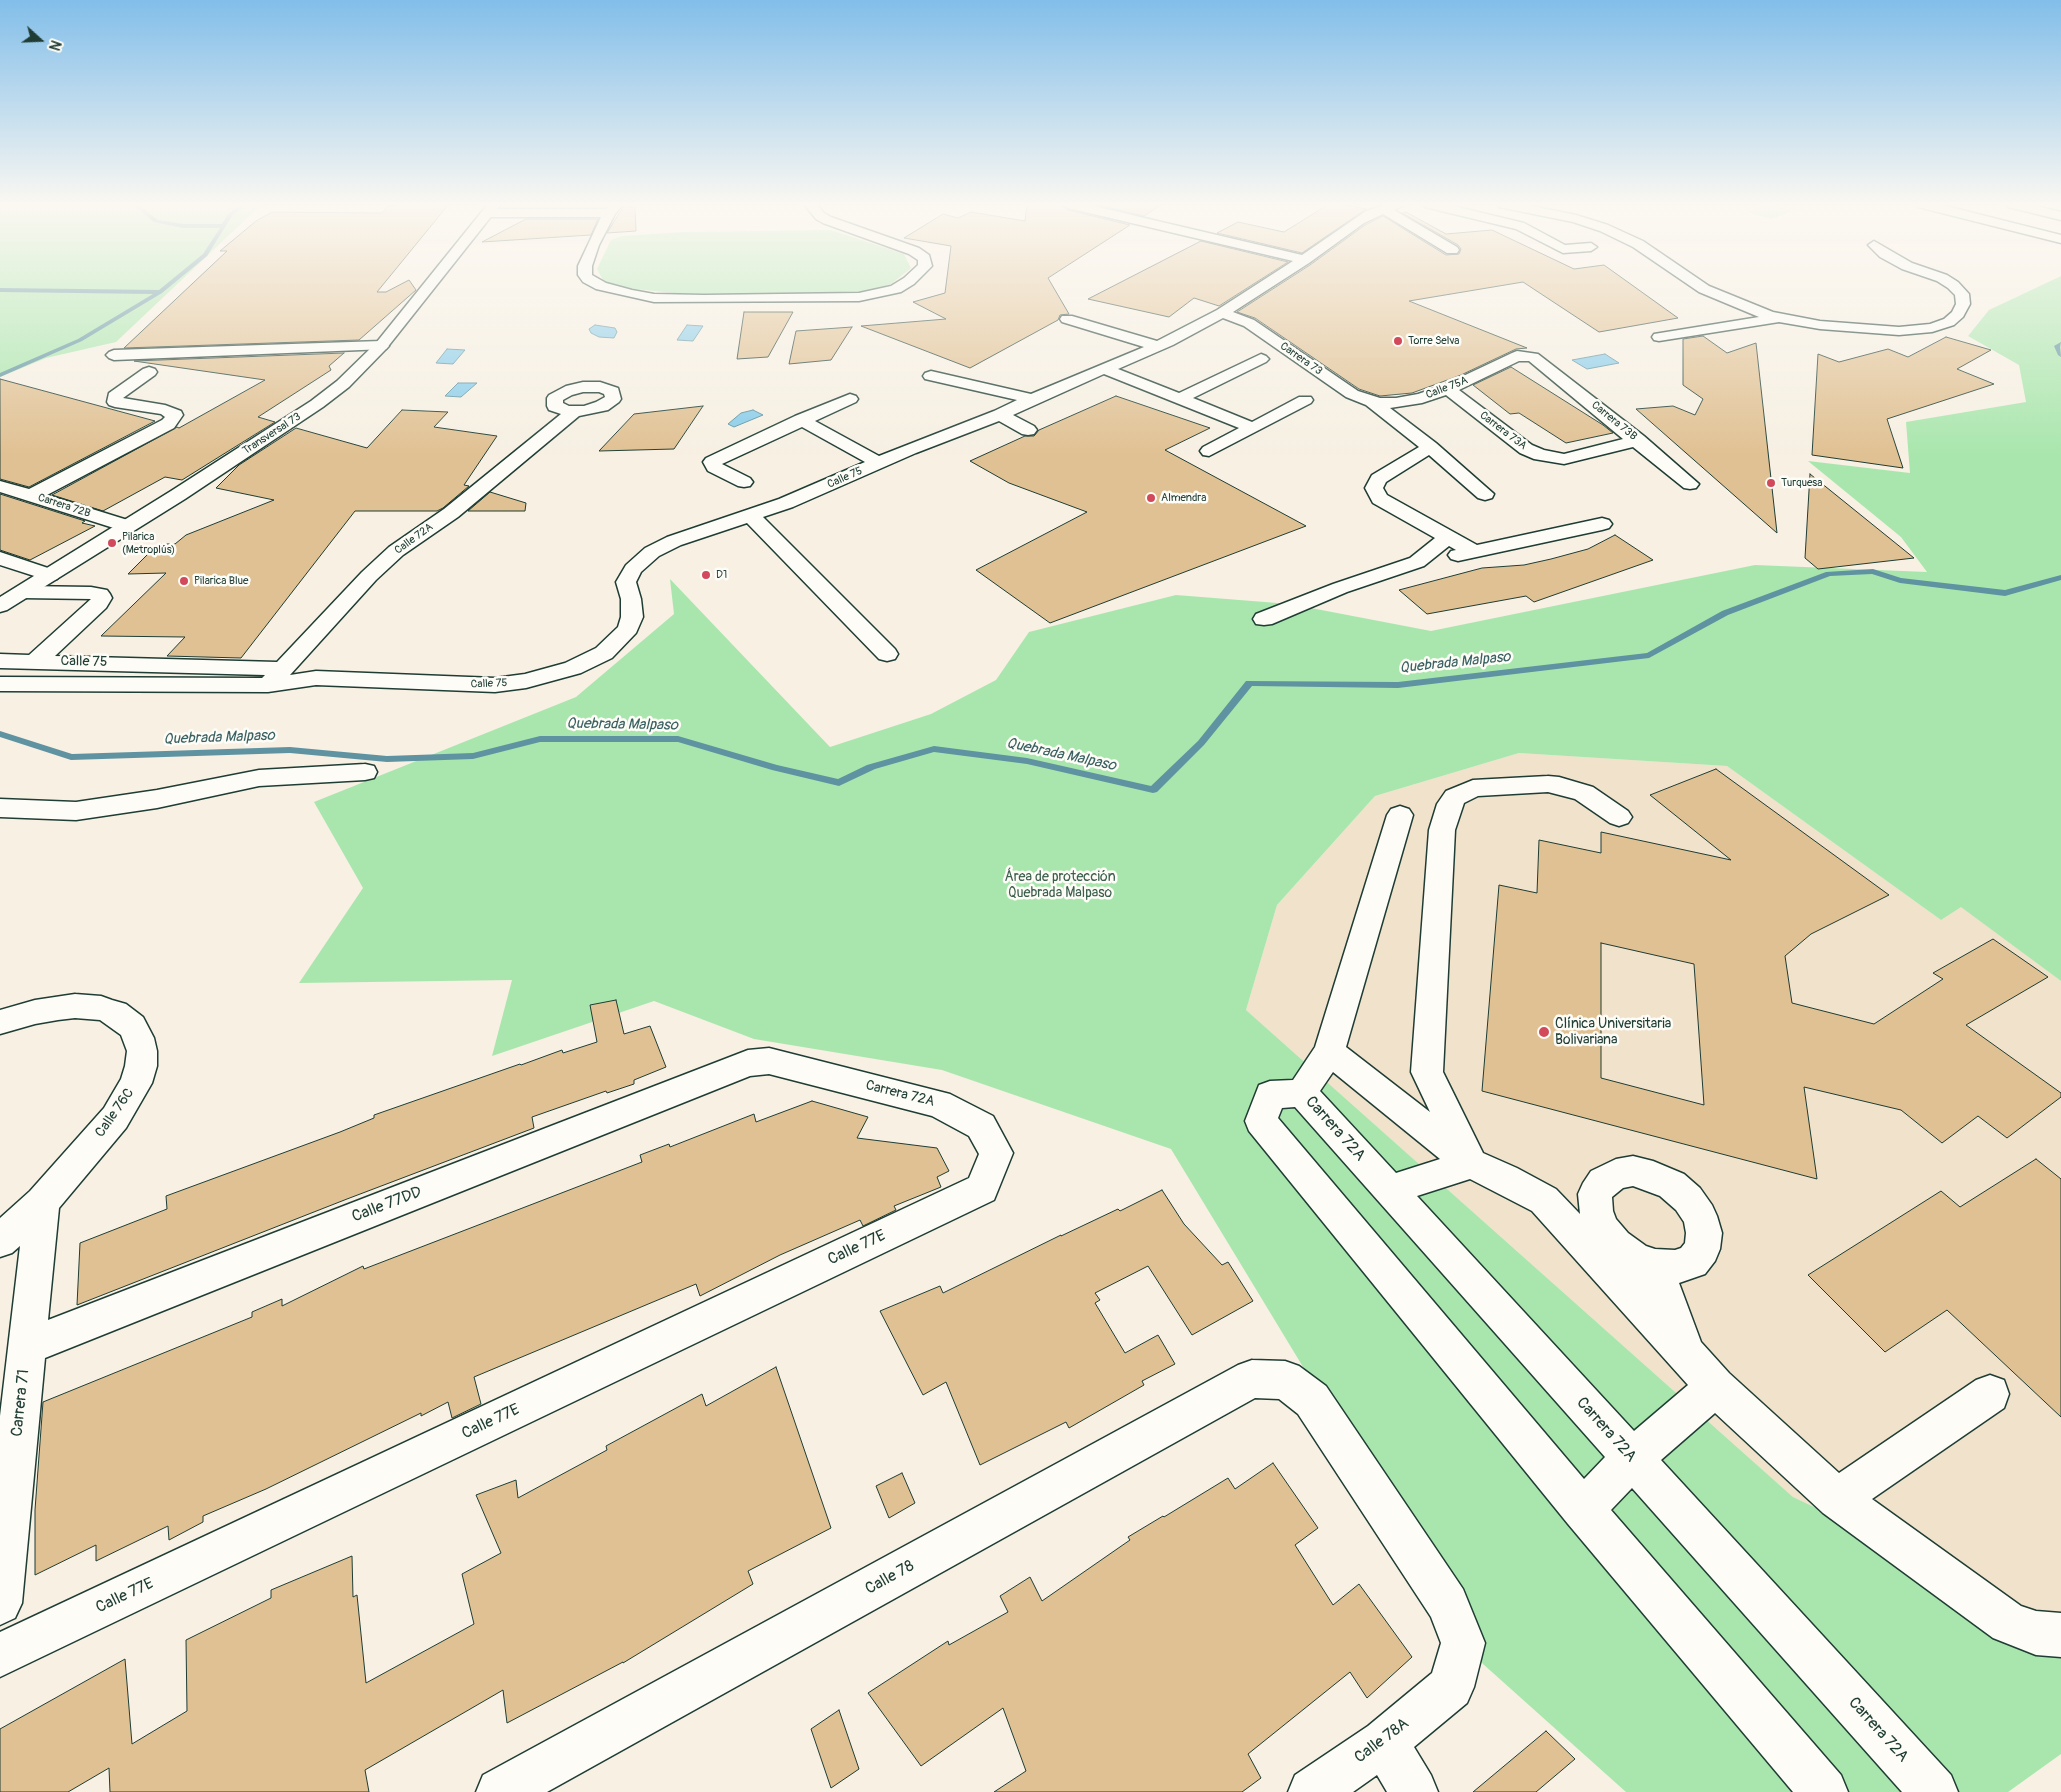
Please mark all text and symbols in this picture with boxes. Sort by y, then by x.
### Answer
north arrow [15,15,65,65]
text: N [45,38,64,53]
place label: Torre Selva [1408,334,1459,348]
marker: Torre Selva [1392,335,1404,347]
street label: Carrera 73 [1277,340,1325,378]
street label: Calle 75A [1424,374,1470,402]
street label: Carrera 73B [1589,399,1639,443]
street label: Carrera 73A [1477,409,1529,453]
street label: Transversal 73 [240,410,304,458]
street label: Calle 75 [826,465,864,491]
place label: Turquesa [1781,476,1822,490]
marker: Turquesa [1765,477,1777,489]
street label: Carrera 72B [36,491,92,521]
place label: Almendra [1161,491,1206,505]
marker: Almendra [1145,492,1157,504]
street label: Calle 72A [392,521,436,557]
place label: Pilarica (Metroplús) [122,530,175,556]
marker: Pilarica (Metroplús) [106,537,118,549]
place label: D1 [716,568,727,582]
marker: D1 [700,569,712,581]
place label: Pilarica Blue [194,574,249,588]
marker: Pilarica Blue [178,575,190,587]
water label: Quebrada Malpaso [1399,648,1511,678]
street label: Calle 75 [60,653,108,671]
street label: Calle 75 [470,677,508,691]
water label: Quebrada Malpaso [566,715,678,735]
water label: Quebrada Malpaso [163,727,275,749]
water label: Quebrada Malpaso [1005,735,1117,775]
park label: Área de protección Quebrada Malpaso [1004,869,1116,902]
place label: Clínica Universitaria Bolivariana [1555,1016,1671,1048]
marker: Clínica Universitaria Bolivariana [1537,1025,1551,1039]
street label: Carrera 72A [864,1077,936,1111]
street label: Calle 76C [92,1085,138,1141]
street label: Carrera 72A [1301,1093,1369,1165]
street label: Calle 77DD [349,1183,425,1227]
street label: Calle 77E [825,1226,889,1270]
street label: Carrera 71 [8,1368,34,1438]
street label: Carrera 72A [1572,1394,1640,1466]
street label: Calle 77E [459,1400,523,1444]
street label: Calle 78 [862,1557,918,1599]
street label: Calle 77E [93,1574,157,1618]
street label: Carrera 72A [1844,1694,1912,1766]
street label: Calle 78A [1351,1714,1413,1768]

